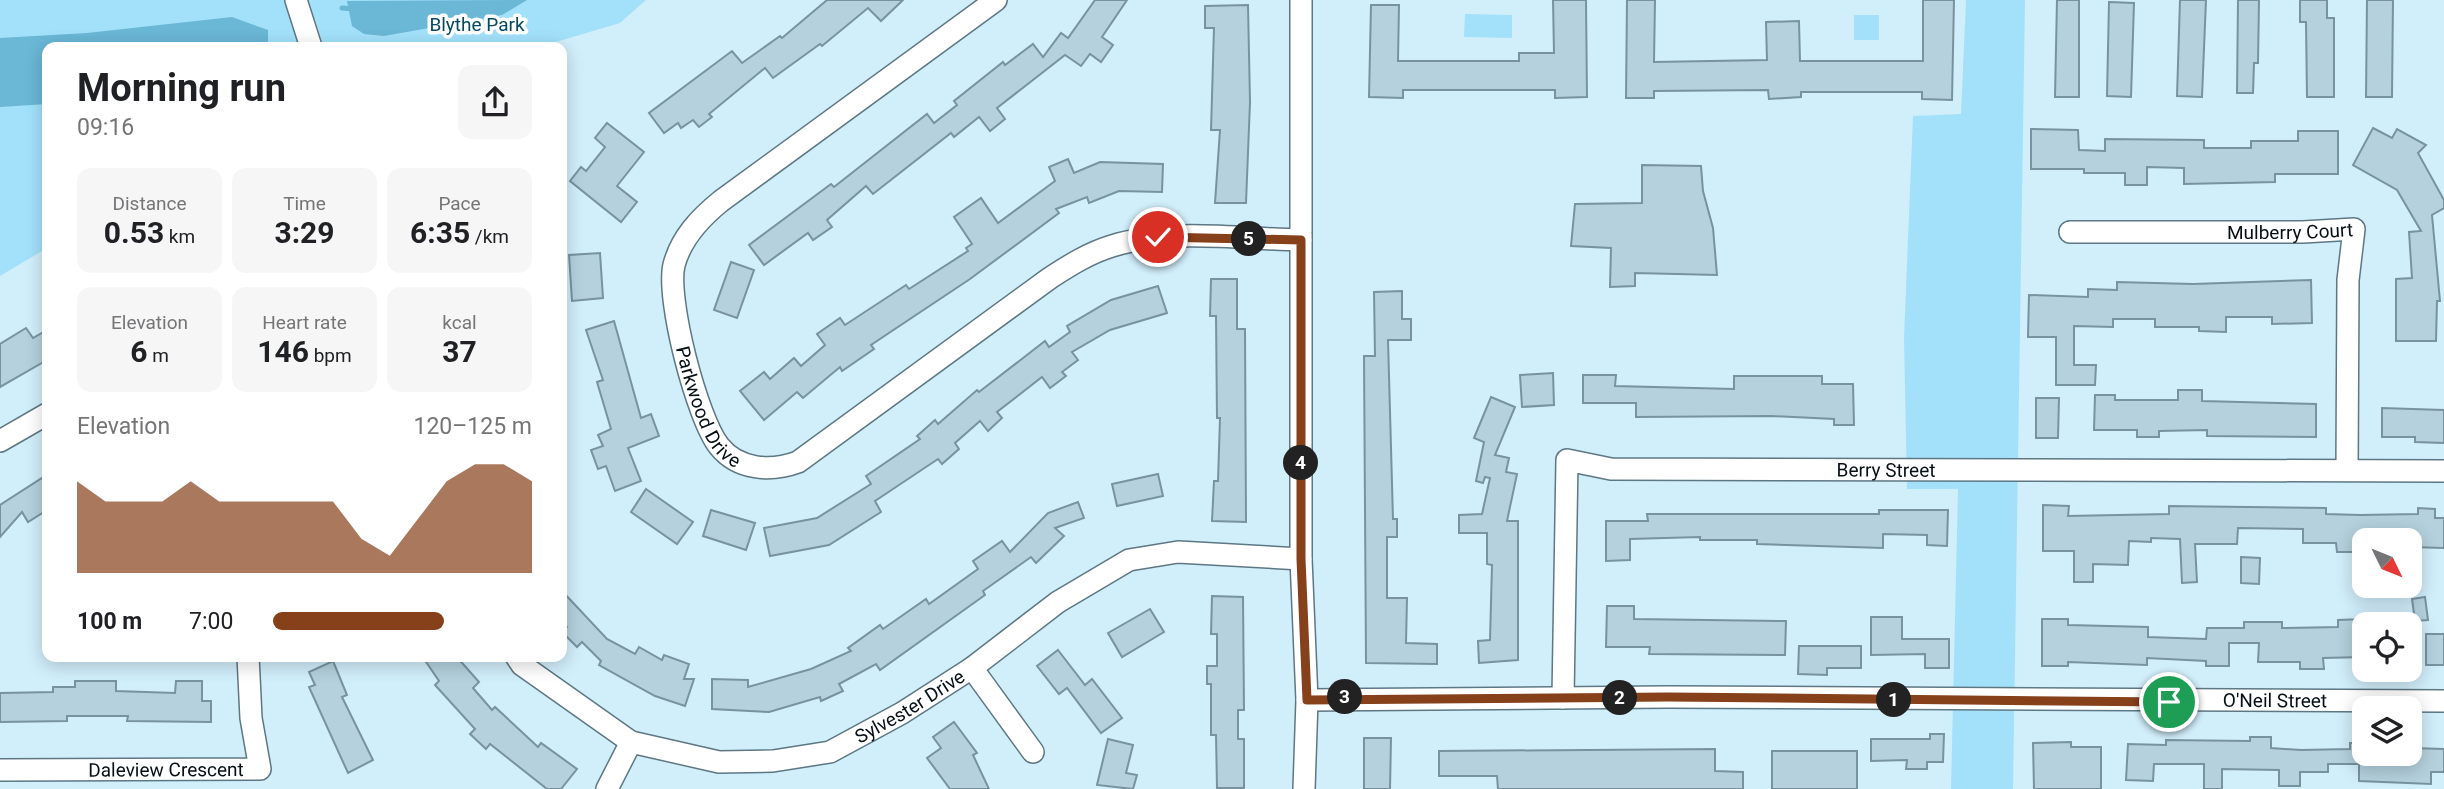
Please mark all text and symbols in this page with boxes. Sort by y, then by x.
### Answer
park label: Blythe Park [429,13,525,36]
button: share [458,65,532,139]
text: Morning run [77,66,286,110]
text: 09:16 [77,114,134,141]
text: Distance [113,192,186,215]
text: Time [283,192,326,215]
text: Pace [438,192,481,215]
pin [1128,207,1188,267]
text: 0.53 [104,215,164,250]
text: 3:29 [274,215,335,250]
text: 6:35 [410,215,470,250]
icon: check [1139,218,1177,256]
street label: Mulberry Court [2227,218,2354,244]
pin: 5 [1232,222,1266,256]
text: km [164,225,195,248]
text: /km [470,225,509,248]
text: 5 [1243,227,1254,250]
text: Elevation [111,311,188,334]
text: Heart rate [262,311,347,334]
text: kcal [442,311,477,334]
text: 6 [130,334,147,369]
text: 146 [257,334,309,369]
text: 37 [442,334,477,369]
text: m [147,344,169,367]
text: bpm [309,344,352,367]
street label: Parkwood Drive [671,344,745,472]
text: Elevation [77,413,170,440]
text: 120–125 m [413,413,532,440]
pin: 4 [1284,446,1318,480]
text: 4 [1295,451,1306,474]
street label: Berry Street [1837,459,1936,482]
north arrow [2352,528,2422,598]
map controls [2352,528,2422,766]
text: 100 m [77,608,142,635]
text: 7:00 [189,608,233,635]
button: locate [2352,612,2422,682]
street label: Sylvester Drive [851,665,969,748]
pin [2139,672,2199,732]
pin: 3 [1328,680,1362,714]
pin: 2 [1602,680,1638,716]
pin: 1 [1876,682,1912,718]
icon: arrive [2150,683,2188,721]
text: 3 [1339,685,1350,708]
text: 2 [1614,686,1625,709]
text: 1 [1888,688,1899,711]
street label: O'Neil Street [2223,689,2327,712]
button: layers [2352,696,2422,766]
street label: Daleview Crescent [88,758,244,782]

